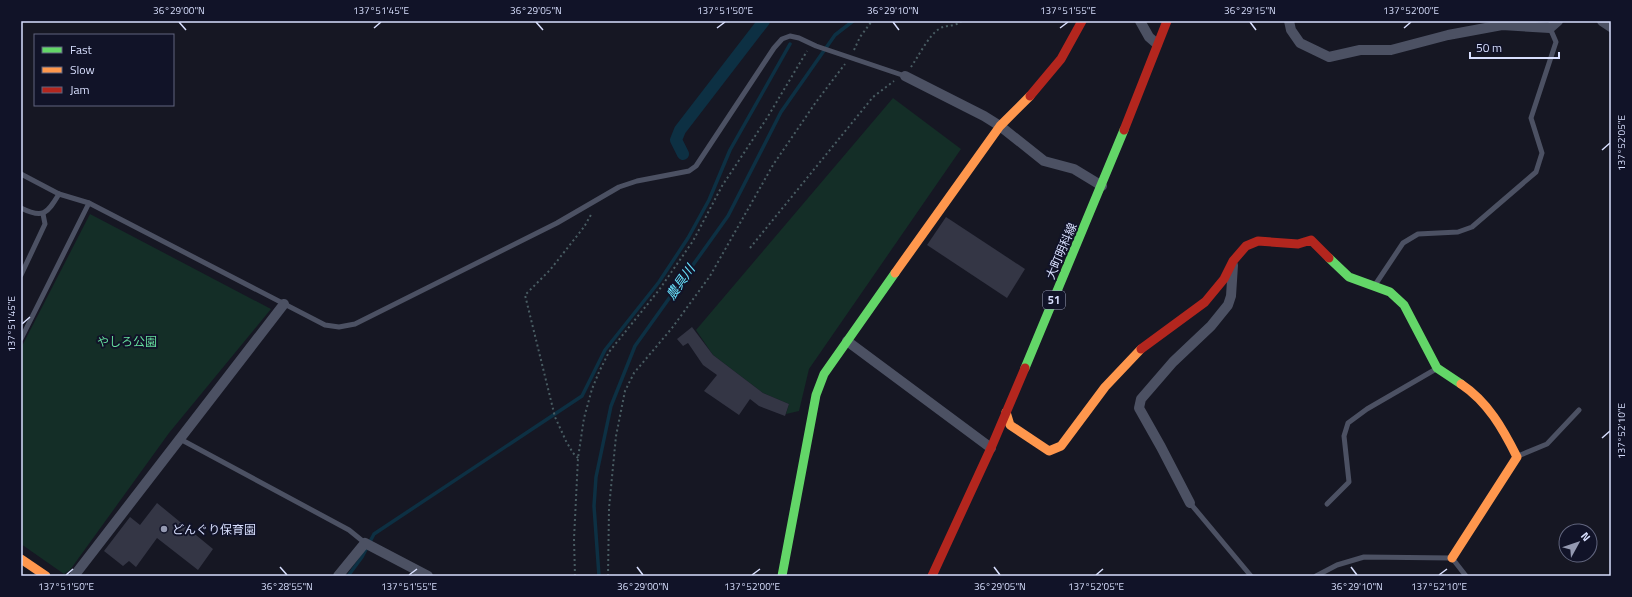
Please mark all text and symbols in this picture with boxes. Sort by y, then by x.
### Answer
text: 36°29'00"N [153,3,205,18]
text: 137°51'45"E [353,3,410,18]
text: 36°29'05"N [510,3,562,18]
text: 137°51'50"E [697,3,754,18]
text: 36°29'10"N [867,3,919,18]
text: 137°51'55"E [1040,3,1097,18]
text: 36°29'15"N [1224,3,1276,18]
text: 137°52'00"E [1383,3,1440,18]
legend [34,34,174,106]
scale bar [1470,34,1559,60]
text: 50 m [1476,38,1502,57]
text: Fast [70,40,93,59]
text: Slow [70,60,95,79]
text: Jam [70,80,90,99]
text: 137°52'05"E [1614,114,1629,171]
street label: 大町明科線 [1041,220,1081,282]
water label: 農具川 [661,259,701,304]
road number: 51 [1043,291,1065,309]
text: 137°51'45"E [4,295,19,352]
park label: やしろ公園 [97,332,157,351]
text: 137°52'10"E [1614,402,1629,459]
place label: どんぐり保育園 [172,520,256,539]
north arrow [1558,523,1598,563]
marker: どんぐり保育園 [159,524,169,534]
text: N [1577,529,1594,545]
text: 137°51'50"E [38,579,95,594]
text: 36°28'55"N [261,579,313,594]
text: 137°51'55"E [381,579,438,594]
text: 36°29'00"N [617,579,669,594]
text: 137°52'00"E [724,579,781,594]
text: 36°29'05"N [974,579,1026,594]
text: 137°52'05"E [1068,579,1125,594]
text: 36°29'10"N [1331,579,1383,594]
text: 137°52'10"E [1411,579,1468,594]

